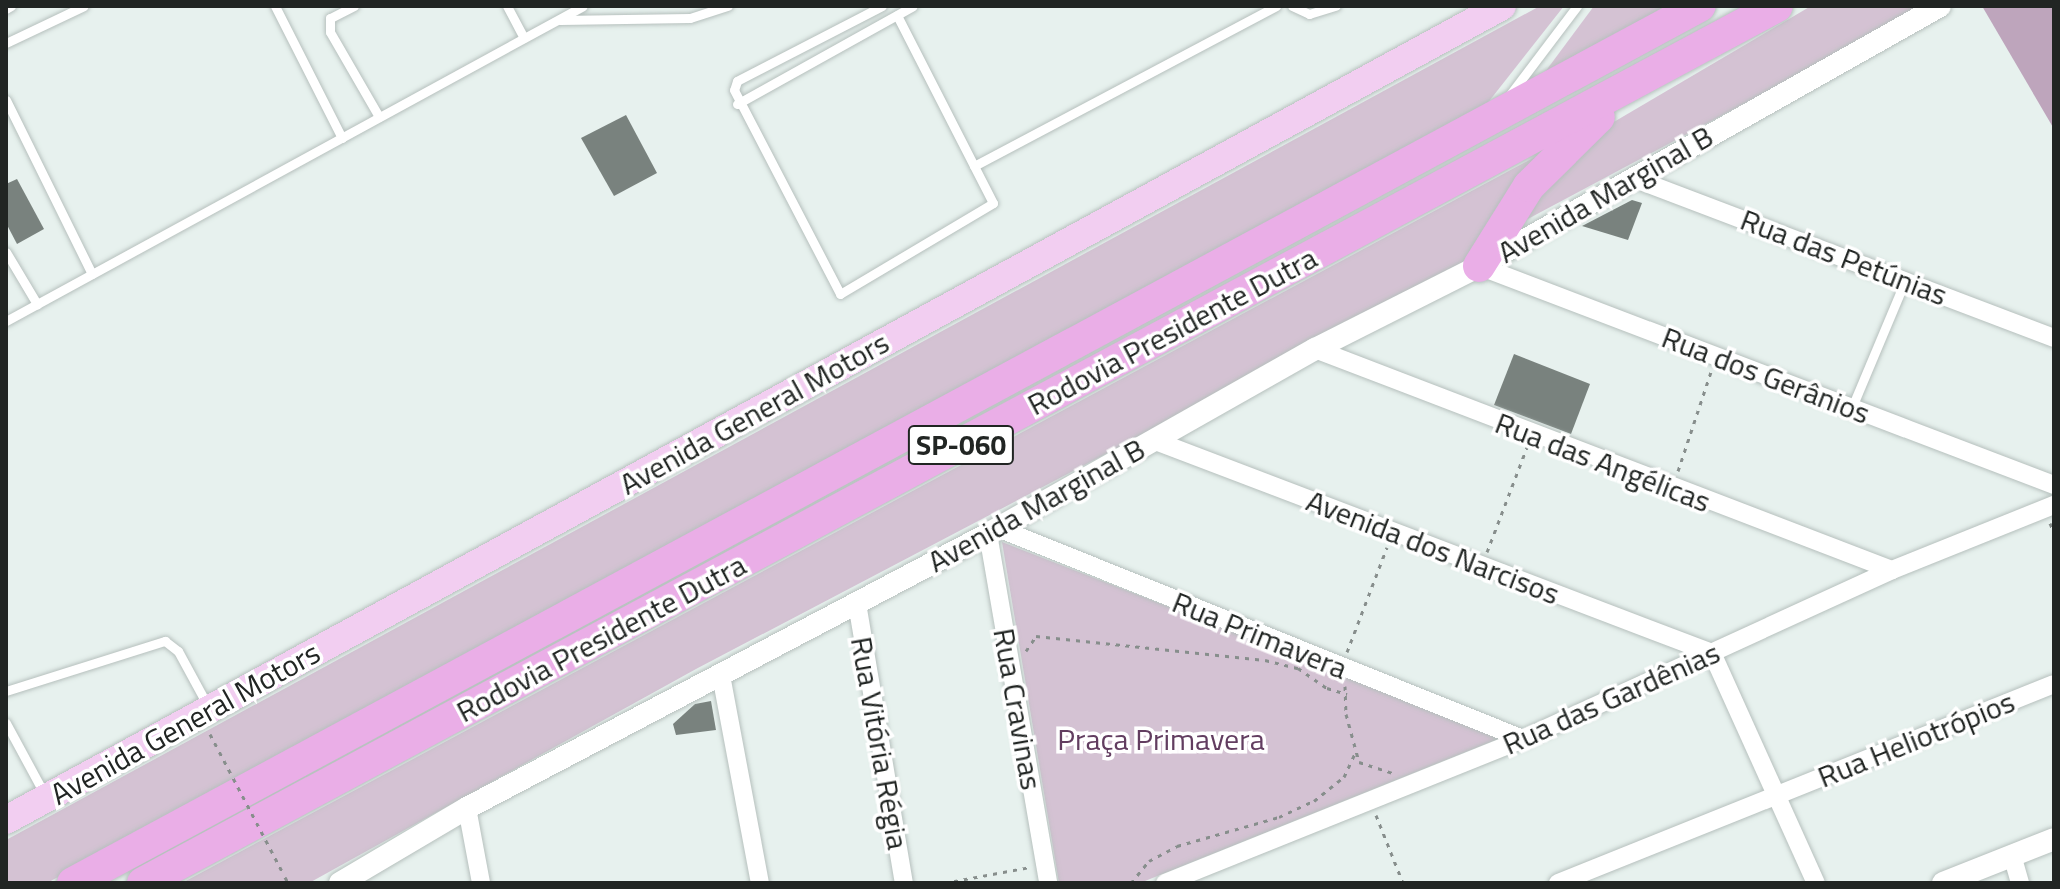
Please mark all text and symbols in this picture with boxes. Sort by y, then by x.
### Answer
street label: Avenida Marginal B [1491,118,1719,270]
street label: Rua das Petúnias [1736,201,1952,313]
street label: Rodovia Presidente Dutra [1021,239,1323,423]
street label: Rua dos Gerânios [1657,319,1875,431]
street label: Avenida General Motors [613,324,895,502]
street label: Rua das Angélicas [1490,404,1716,520]
road number: SP-060 [907,421,1015,469]
street label: Avenida Marginal B [921,431,1151,579]
street label: Avenida dos Narcisos [1302,482,1564,612]
street label: Rodovia Presidente Dutra [450,546,752,730]
street label: Rua Primavera [1167,584,1353,686]
street label: Rua Cravinas [986,625,1050,793]
street label: Avenida General Motors [44,634,326,812]
street label: Rua Vitória Régia [844,634,916,852]
street label: Rua das Gardênias [1497,634,1725,762]
street label: Rua Heliotrópios [1812,683,2020,795]
park label: Praça Primavera [1057,721,1265,757]

